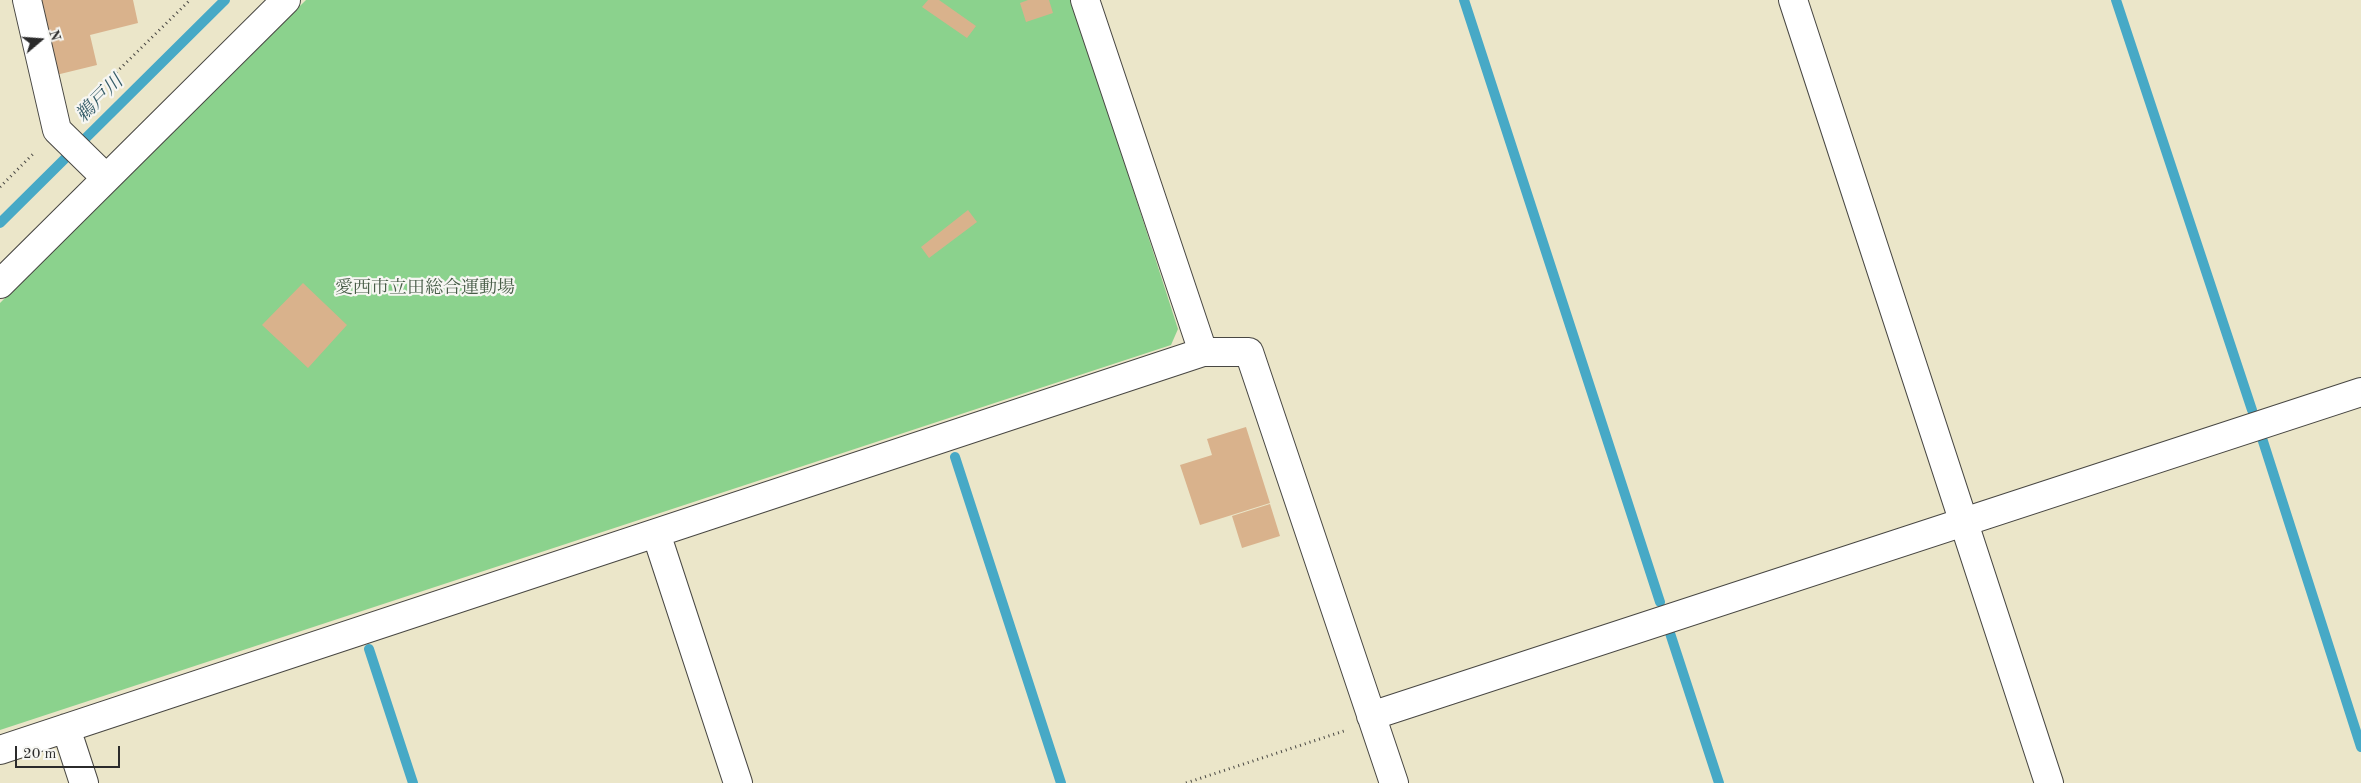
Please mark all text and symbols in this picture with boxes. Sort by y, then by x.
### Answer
north arrow [15,15,65,65]
text: N [46,28,63,43]
water label: 鵜戸川 [72,71,128,127]
park label: 愛西市立田総合運動場 [335,277,515,299]
scale bar [18,736,122,768]
text: 20 m [23,747,57,762]

